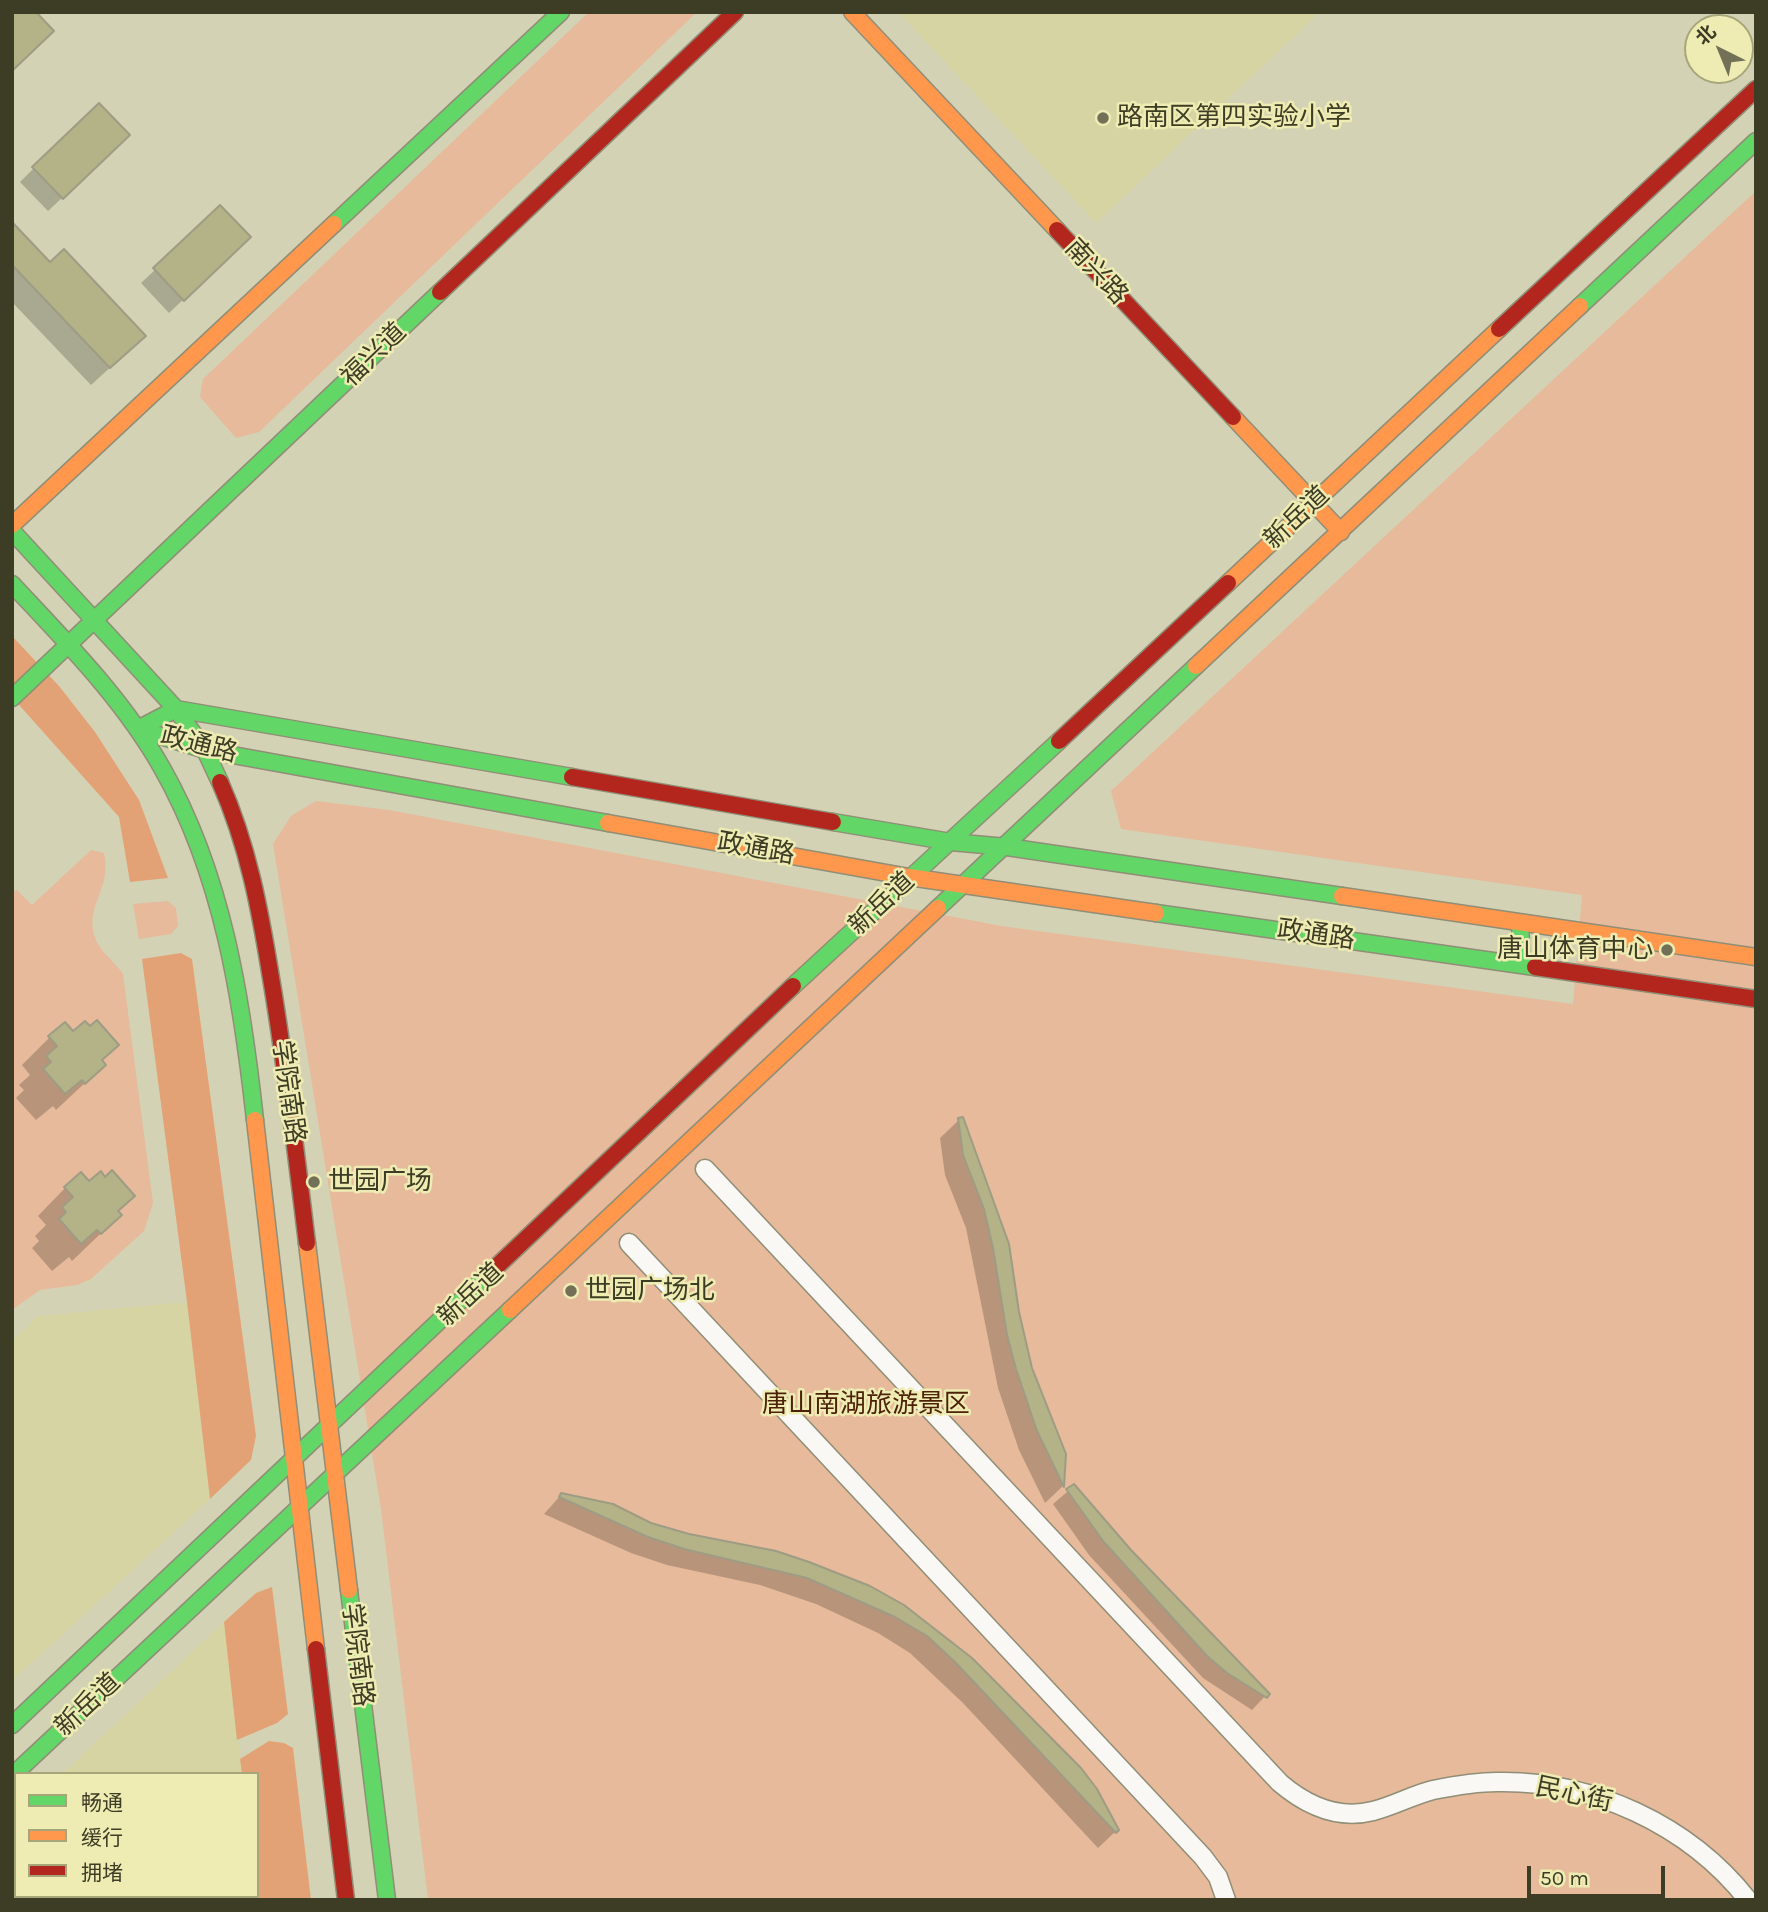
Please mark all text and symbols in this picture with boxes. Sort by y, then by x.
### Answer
north arrow [1684,14,1754,84]
text: 北 [1692,21,1720,50]
place label: 路南区第四实验小学 [1117,102,1351,134]
marker: 路南区第四实验小学 [1095,110,1111,126]
street label: 南兴路 [1058,233,1134,311]
street label: 福兴道 [335,317,413,393]
street label: 新岳道 [1258,480,1336,556]
street label: 政通路 [157,720,241,770]
street label: 政通路 [715,827,797,871]
street label: 新岳道 [843,866,921,942]
street label: 政通路 [1275,914,1357,956]
place label: 唐山体育中心 [1497,934,1653,966]
marker: 唐山体育中心 [1659,942,1675,958]
street label: 学院南路 [265,1038,311,1146]
place label: 世园广场 [328,1166,432,1198]
marker: 世园广场 [306,1174,322,1190]
street label: 新岳道 [432,1257,510,1333]
place label: 世园广场北 [585,1275,715,1307]
marker: 世园广场北 [563,1283,579,1299]
park label: 唐山南湖旅游景区 [762,1389,970,1421]
street label: 学院南路 [335,1601,379,1709]
street label: 新岳道 [49,1667,127,1743]
legend [14,1772,259,1898]
street label: 民心街 [1533,1772,1615,1818]
text: 畅通 [81,1791,123,1815]
text: 缓行 [81,1826,123,1850]
scale bar [1530,1853,1668,1897]
text: 拥堵 [81,1861,123,1885]
text: 50 m [1540,1866,1589,1890]

